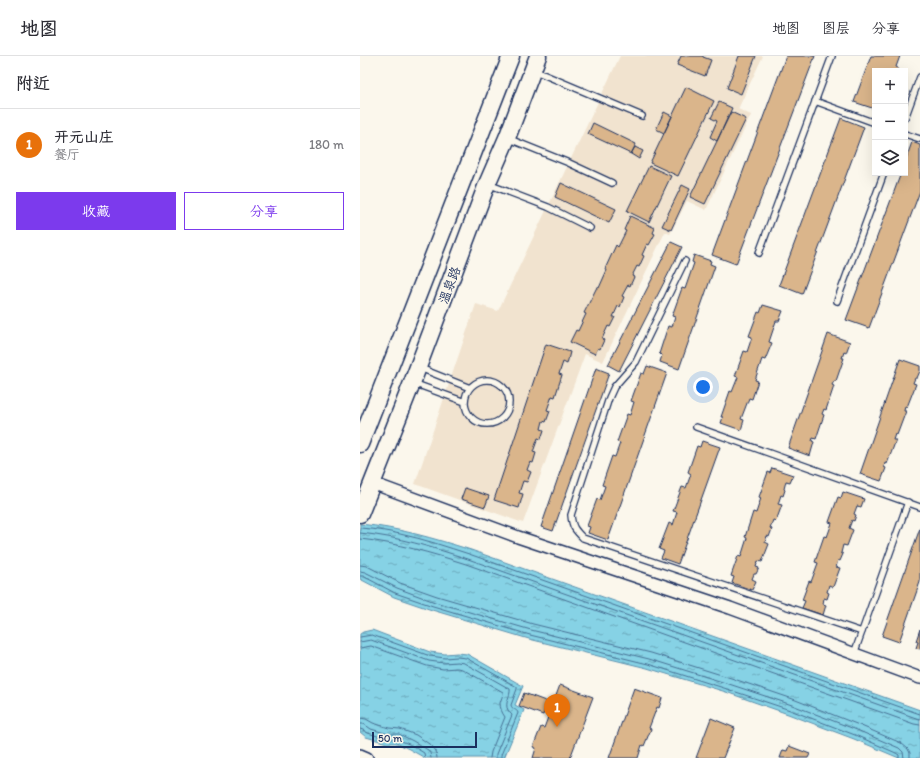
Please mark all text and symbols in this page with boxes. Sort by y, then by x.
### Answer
text: 地图 [20,17,58,40]
text: 地图 [772,20,800,37]
text: 图层 [822,20,850,37]
text: 分享 [872,20,900,37]
map controls [872,68,908,176]
button: + [872,68,908,104]
text: 附近 [16,73,50,93]
button: − [872,104,908,140]
text: 开元山庄 [54,128,114,146]
text: 1 [26,137,32,152]
text: 180 m [309,137,344,152]
button: layers [872,140,908,176]
text: 餐厅 [54,147,80,162]
button: 收藏 [16,192,176,230]
button: 分享 [184,192,344,230]
street label: 温泉路 [435,264,463,306]
your location [693,377,713,397]
pin: 1 [544,694,570,727]
scale bar [372,730,477,749]
text: 50 m [378,732,402,745]

